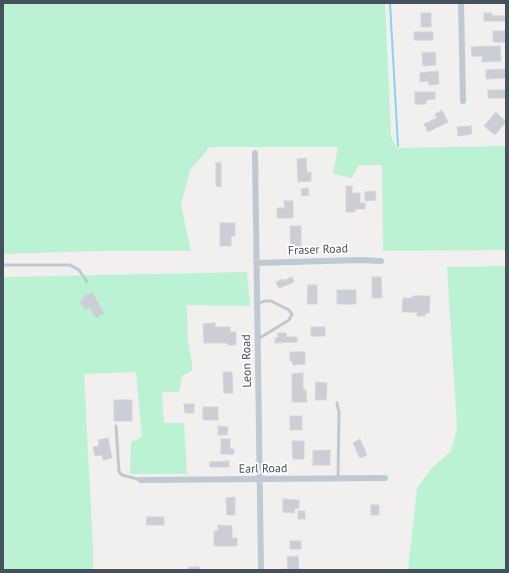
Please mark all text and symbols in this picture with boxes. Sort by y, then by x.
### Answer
street label: Fraser Road [288,242,348,258]
street label: Leon Road [239,334,255,388]
street label: Earl Road [239,461,287,477]

